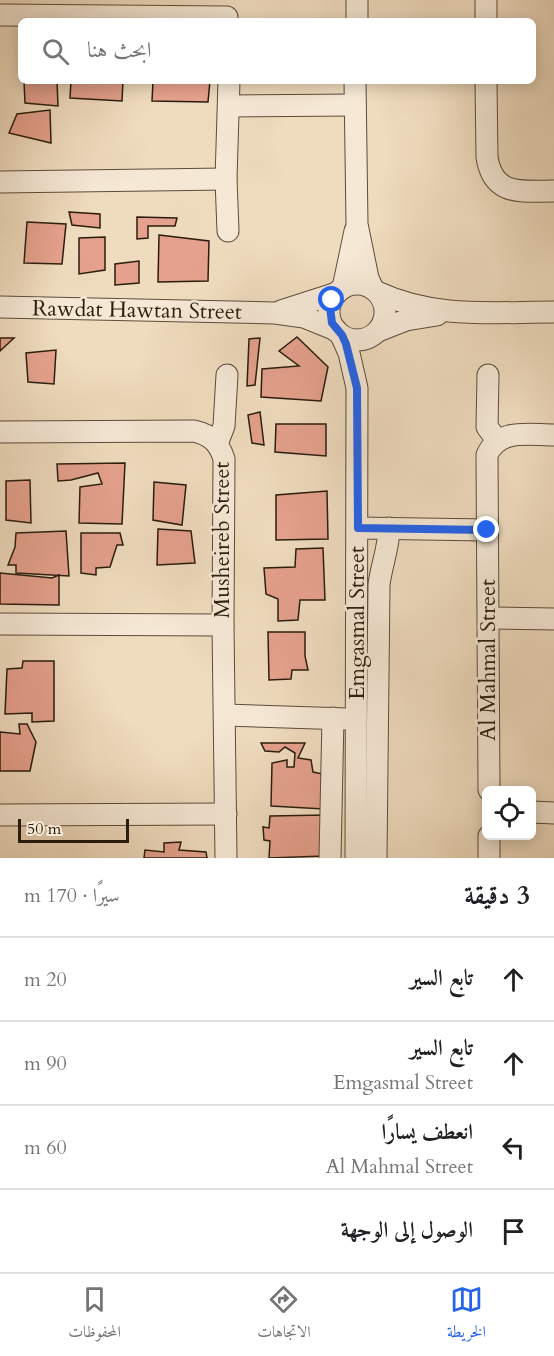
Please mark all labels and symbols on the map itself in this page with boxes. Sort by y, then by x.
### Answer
route start [318,286,344,312]
street label: Rawdat Hawtan Street [32,293,242,327]
street label: Musheireb Street [207,461,237,619]
route end [473,516,499,542]
street label: Emgasmal Street [342,546,372,700]
street label: Al Mahmal Street [473,579,503,741]
scale bar [18,816,129,844]

